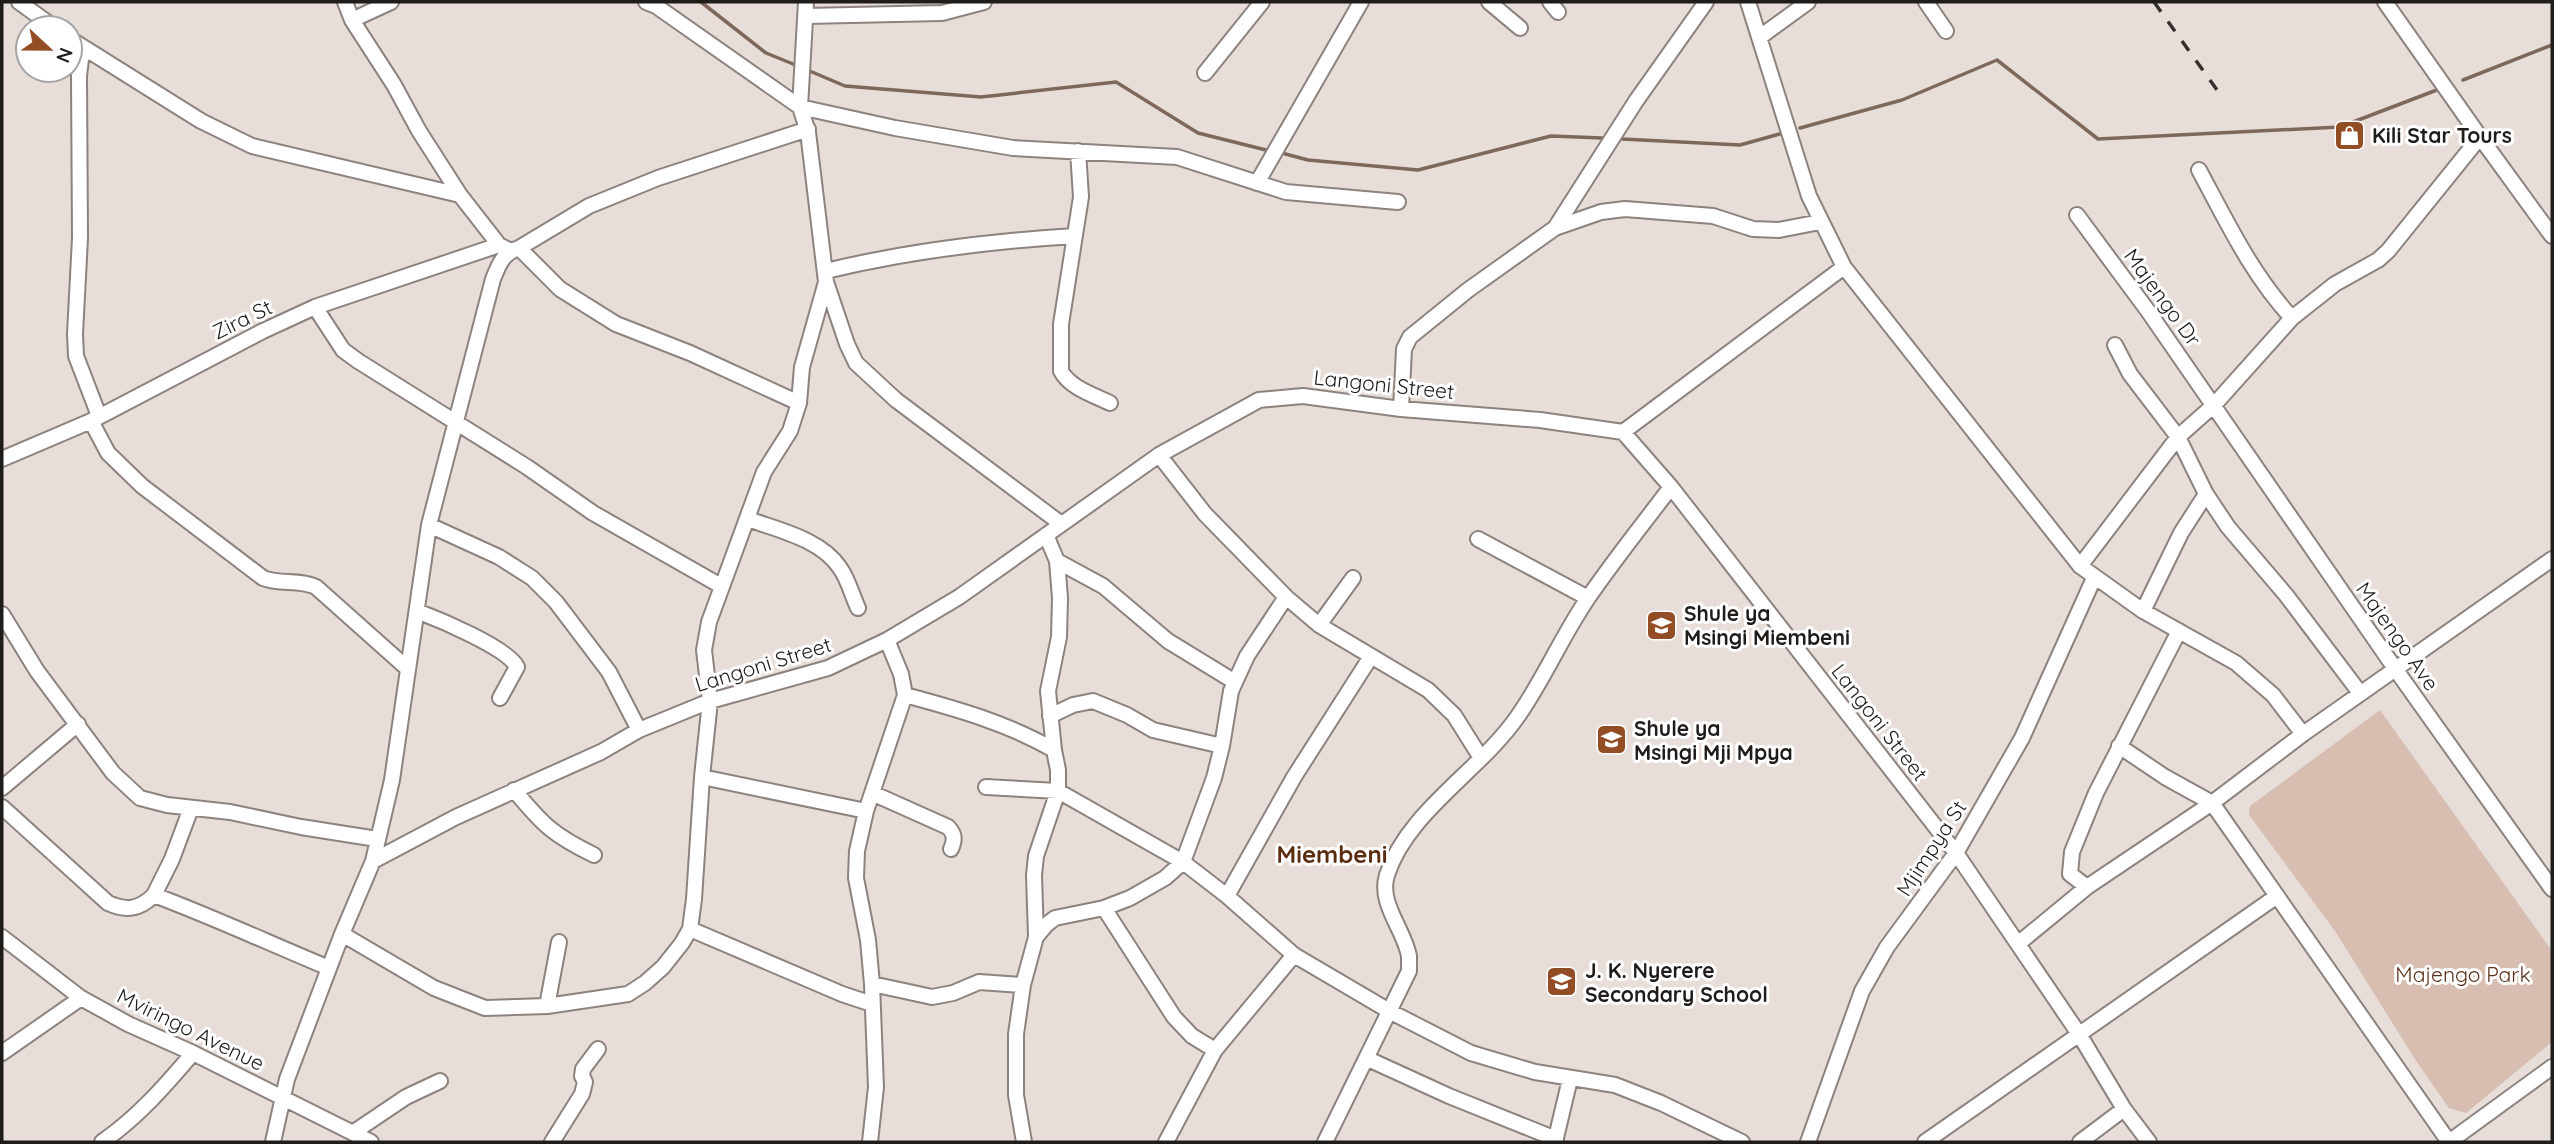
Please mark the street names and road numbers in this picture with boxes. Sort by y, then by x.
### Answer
street label: Majengo Dr [2119,243,2207,351]
street label: Zira St [208,293,276,345]
street label: Langoni Street [1312,364,1456,404]
street label: Majengo Ave [2351,577,2445,695]
street label: Langoni Street [692,631,834,697]
street label: Langoni Street [1826,658,1934,786]
street label: Mjimpya St [1890,795,1972,901]
street label: Mviringo Avenue [113,982,269,1076]

